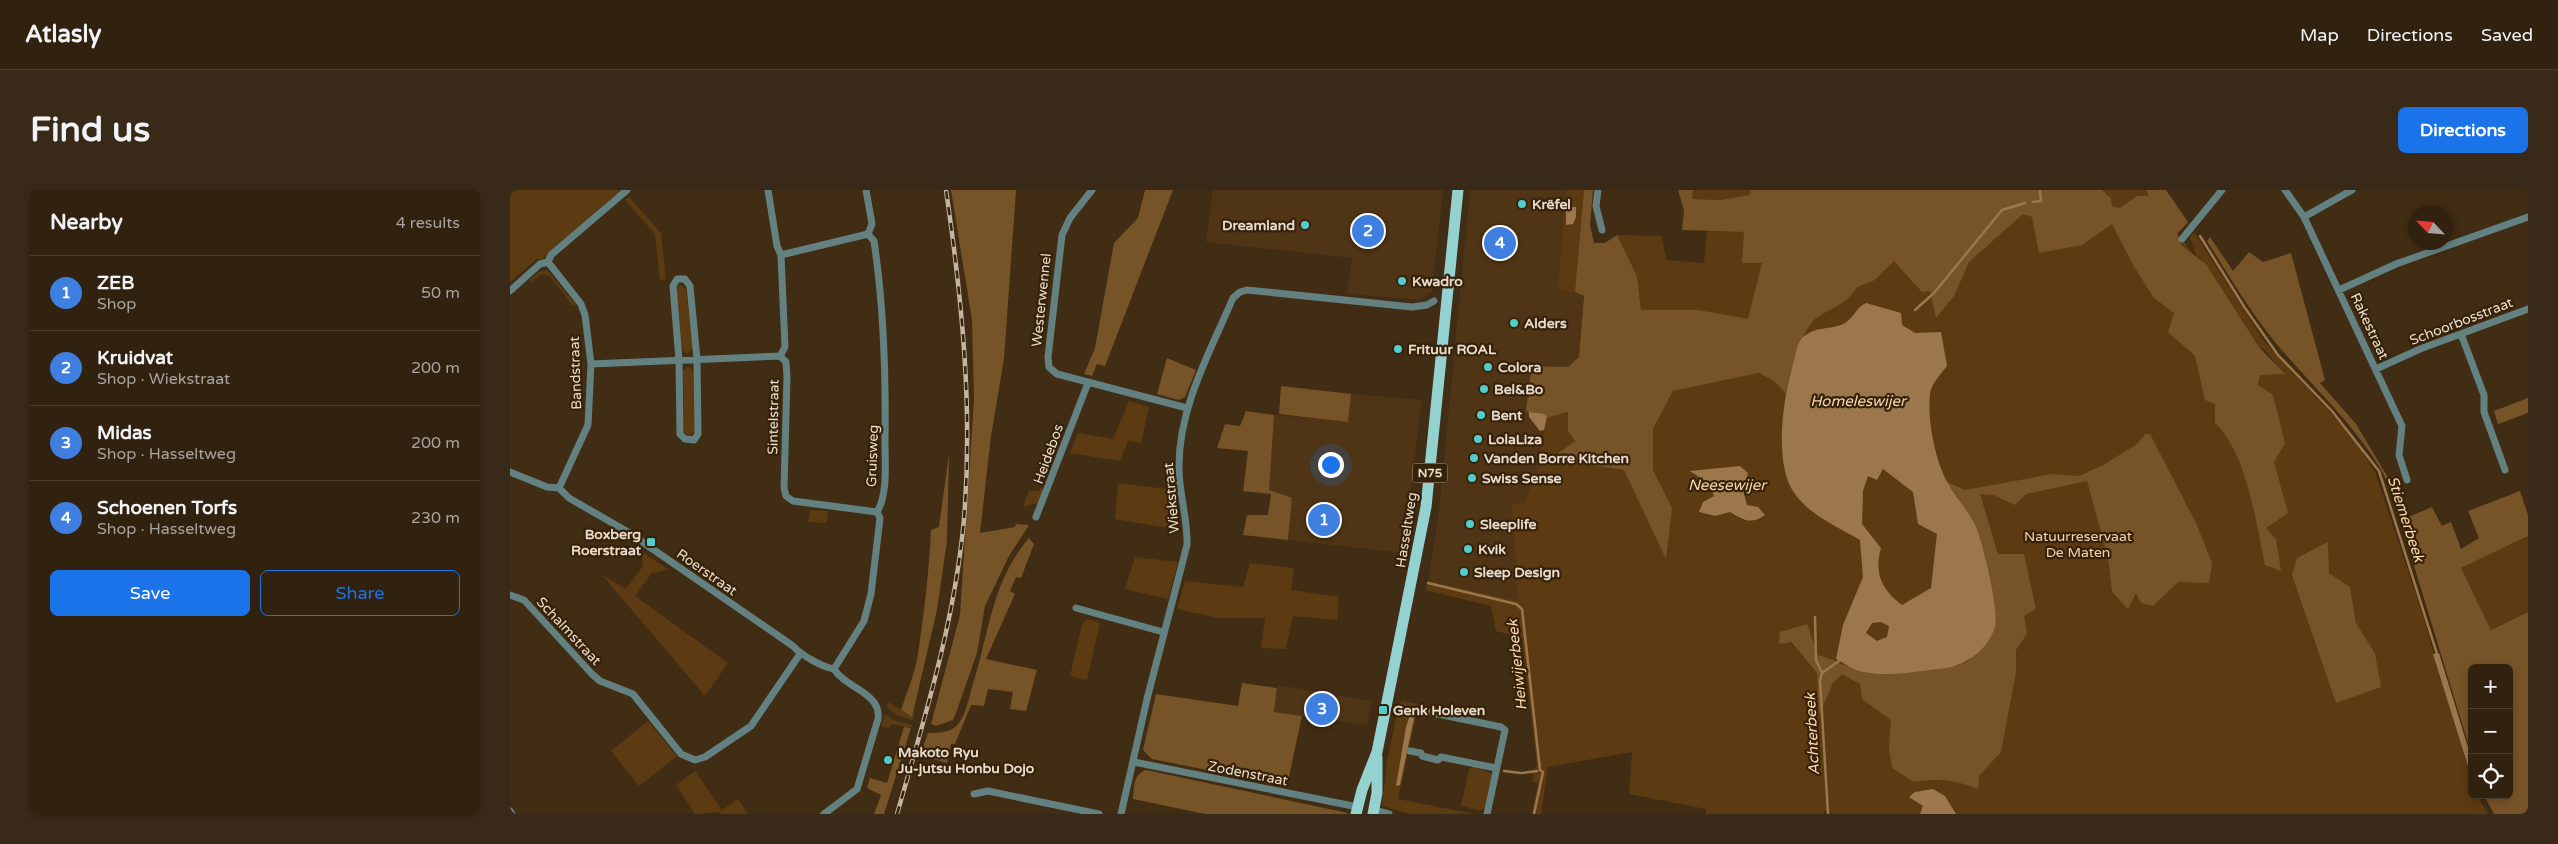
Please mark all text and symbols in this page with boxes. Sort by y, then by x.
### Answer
text: Atlasly [25,20,101,49]
text: Map [2300,24,2339,46]
text: Directions [2367,24,2453,46]
text: Saved [2481,24,2533,46]
button: Directions [2398,107,2528,153]
text: Find us [30,109,150,151]
place label: Krëfel [1532,196,1571,213]
marker: Krëfel [1516,198,1528,210]
north arrow [2408,205,2453,250]
text: Nearby [50,210,123,235]
pin: 2 [1352,212,1384,250]
text: 4 results [396,213,460,233]
place label: Dreamland [1222,217,1295,234]
marker: Dreamland [1299,219,1311,231]
pin: 4 [1484,224,1516,262]
street label: Westerwennel [1028,252,1055,348]
text: ZEB [97,272,134,294]
place label: Kwadro [1412,273,1463,290]
marker: Kwadro [1396,275,1408,287]
text: 1 [61,283,71,303]
text: 50 m [421,283,460,303]
street label: Rakestraat [2347,290,2393,363]
text: Shop [97,294,136,314]
street label: Schoorbosstraat [2407,294,2516,349]
place label: Alders [1524,315,1567,332]
marker: Alders [1508,317,1520,329]
street label: Bandstraat [566,335,585,410]
place label: Frituur ROAL [1408,341,1497,358]
marker: Frituur ROAL [1392,343,1404,355]
text: Kruidvat [97,347,173,369]
text: 2 [61,358,71,378]
text: 200 m [411,358,460,378]
place label: Colora [1498,359,1541,376]
marker: Colora [1482,361,1494,373]
text: Shop · Wiekstraat [97,369,230,389]
street label: Sintelstraat [764,379,783,455]
place label: Bel&Bo [1494,381,1544,398]
marker: Bel&Bo [1478,383,1490,395]
water label: Homeleswijer [1810,392,1908,410]
place label: Bent [1491,407,1523,424]
marker: Bent [1475,409,1487,421]
text: Midas [97,422,152,444]
street label: Heidebos [1030,422,1067,486]
street label: Gruisweg [863,425,882,487]
place label: LolaLiza [1488,431,1542,448]
text: 3 [61,433,71,453]
text: 200 m [411,433,460,453]
marker: LolaLiza [1472,433,1484,445]
text: Shop · Hasseltweg [97,444,236,464]
place label: Vanden Borre Kitchen [1484,450,1629,467]
your location [1318,452,1344,478]
marker: Vanden Borre Kitchen [1468,452,1480,464]
street label: Wiekstraat [1160,461,1183,534]
road number: N75 [1412,464,1448,482]
place label: Swiss Sense [1482,470,1562,487]
marker: Swiss Sense [1466,472,1478,484]
water label: Stiemerbeek [2384,474,2429,566]
water label: Neesewijer [1688,476,1768,494]
street label: Hasseltweg [1392,491,1421,569]
text: Schoenen Torfs [97,497,237,519]
pin: 1 [1308,501,1340,539]
text: 4 [61,508,71,528]
text: 230 m [411,508,460,528]
place label: Sleeplife [1480,516,1537,533]
marker: Sleeplife [1464,518,1476,530]
text: Shop · Hasseltweg [97,519,236,539]
place label: Boxberg Roerstraat [571,526,642,559]
park label: Natuurreservaat De Maten [2024,528,2133,561]
marker: Boxberg Roerstraat [645,536,657,548]
place label: Kvik [1478,541,1506,558]
marker: Kvik [1462,543,1474,555]
street label: Roerstraat [673,545,741,600]
place label: Sleep Design [1474,564,1560,581]
marker: Sleep Design [1458,566,1470,578]
button: Save [50,570,250,616]
button: Share [260,570,460,616]
street label: Schalmstraat [533,594,605,669]
water label: Heiwijerbeek [1503,617,1531,712]
map controls [2468,664,2513,799]
button: + [2468,664,2513,709]
pin: 3 [1306,690,1338,728]
water label: Achterbeek [1801,691,1823,776]
place label: Genk Holeven [1393,702,1485,719]
marker: Genk Holeven [1377,704,1389,716]
button: − [2468,709,2513,754]
place label: Makoto Ryu Ju-jutsu Honbu Dojo [897,744,1035,777]
marker: Makoto Ryu Ju-jutsu Honbu Dojo [882,754,894,766]
button: locate [2468,754,2513,799]
street label: Zodenstraat [1207,757,1290,790]

